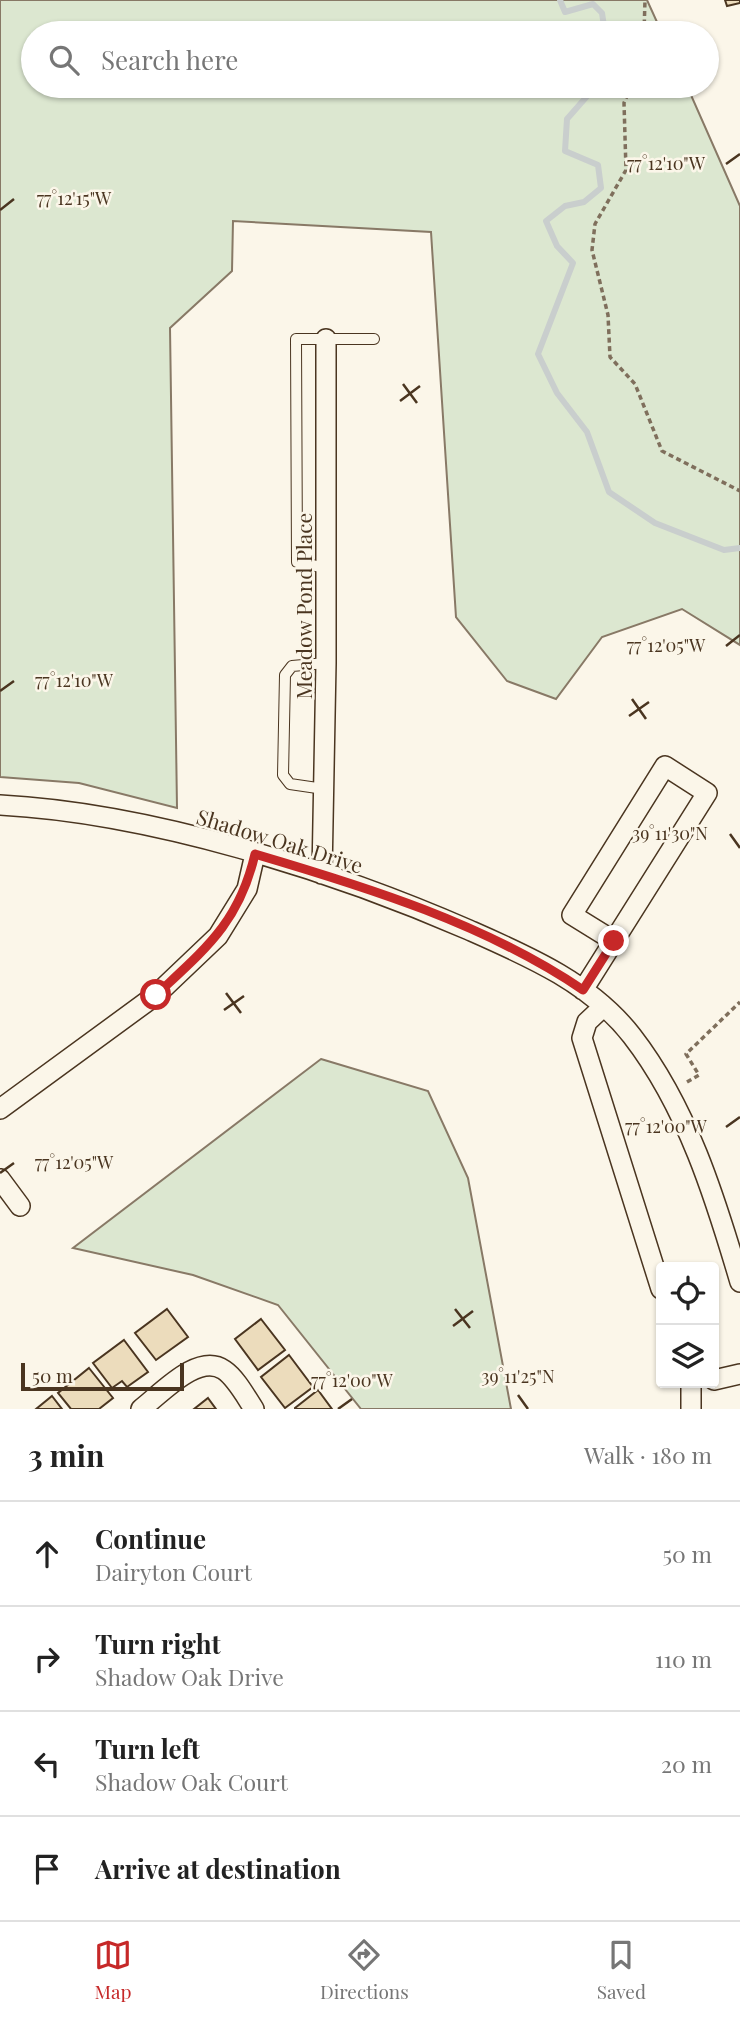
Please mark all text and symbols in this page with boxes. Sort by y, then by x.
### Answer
search box [21,21,719,98]
icon: search [45,41,83,79]
text: Search here [101,42,238,77]
text: 77°12'10"W [627,151,706,175]
text: 77°12'15"W [37,186,112,210]
street label: Meadow Pond Place [289,513,317,699]
text: 77°12'05"W [627,633,706,657]
text: 77°12'10"W [35,668,114,692]
street label: Shadow Oak Drive [193,801,367,879]
text: 39°11'30"N [632,821,708,845]
route end [598,925,629,956]
route start [140,979,171,1010]
text: 77°12'00"W [625,1114,708,1138]
text: 77°12'05"W [35,1150,114,1174]
map controls [656,1262,719,1388]
button: locate [656,1262,719,1325]
button: layers [656,1325,719,1388]
scale bar [21,1360,184,1392]
text: 50 m [32,1362,73,1388]
text: 39°11'25"N [481,1364,555,1388]
text: 77°12'00"W [311,1368,394,1392]
text: 3 min [28,1435,104,1475]
text: Walk · 180 m [584,1439,712,1470]
text: Continue [95,1521,206,1556]
icon: ahead [28,1535,66,1573]
text: 50 m [663,1538,712,1569]
text: Dairyton Court [95,1556,252,1587]
text: Turn right [95,1626,221,1661]
icon: right [28,1640,66,1678]
text: 110 m [655,1643,712,1674]
text: Shadow Oak Drive [95,1661,284,1692]
text: Turn left [95,1731,200,1766]
icon: left [28,1745,66,1783]
text: 20 m [661,1748,712,1779]
text: Shadow Oak Court [95,1766,288,1797]
icon: arrive [28,1850,66,1888]
text: Arrive at destination [95,1851,341,1886]
tab: Map [94,1936,132,2004]
tab: Directions [320,1936,409,2004]
tab: Saved [597,1936,646,2004]

